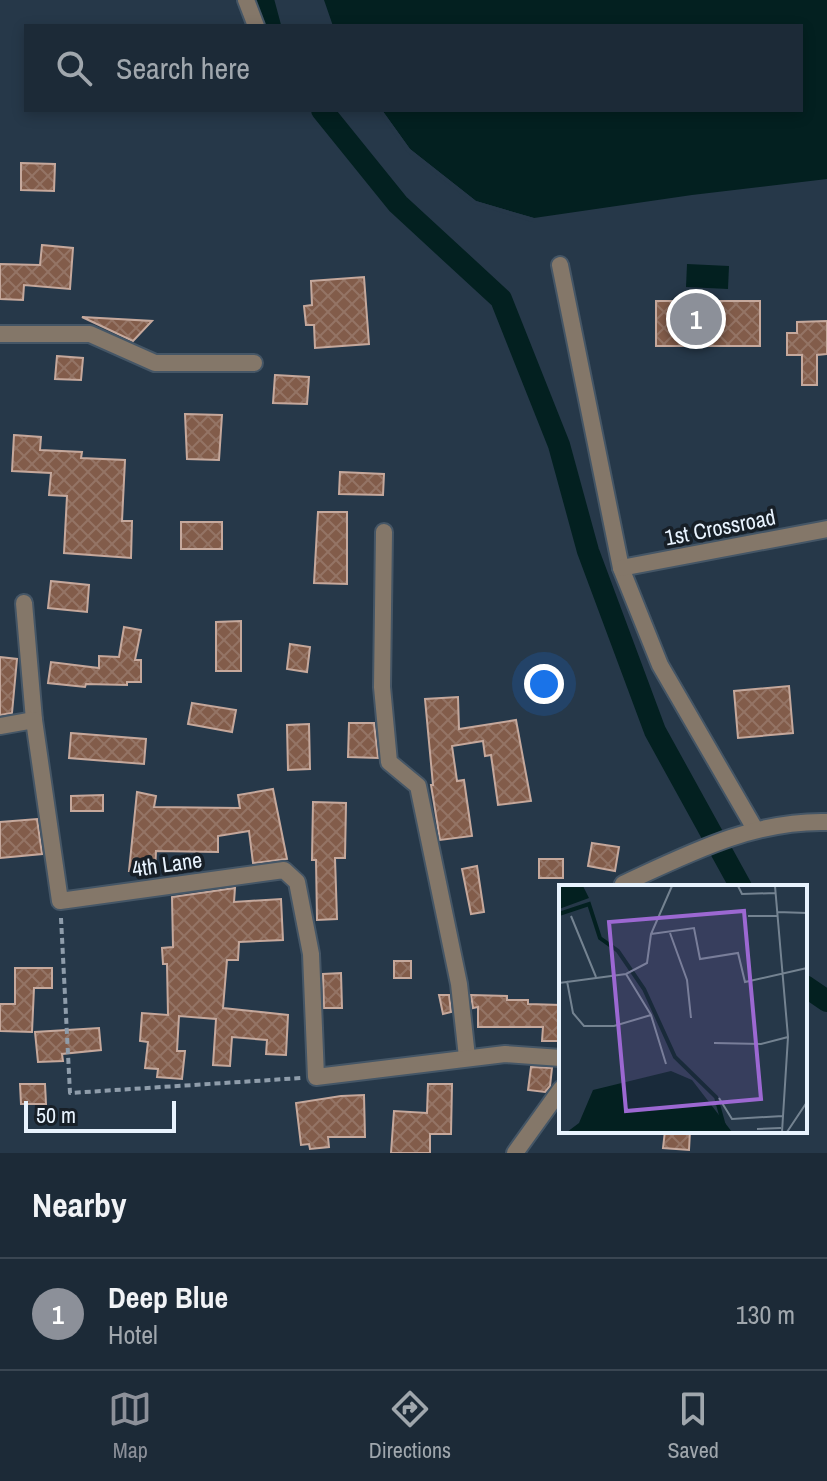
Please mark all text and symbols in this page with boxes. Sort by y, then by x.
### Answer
search box [24,24,803,112]
icon: search [52,46,96,90]
text: Search here [116,48,250,88]
pin: 1 [670,289,722,349]
street label: 1st Crossroad [662,502,778,552]
your location [524,664,564,704]
street label: 4th Lane [130,844,204,884]
inset map [559,885,807,1133]
scale bar [24,1097,176,1133]
text: 50 m [36,1100,76,1130]
text: Nearby [32,1182,127,1228]
text: Deep Blue [108,1277,228,1317]
text: 1 [52,1297,64,1332]
text: 130 m [736,1297,795,1332]
text: Hotel [108,1317,158,1352]
tab: Map [108,1387,152,1465]
tab: Directions [369,1387,451,1465]
tab: Saved [668,1387,719,1465]

